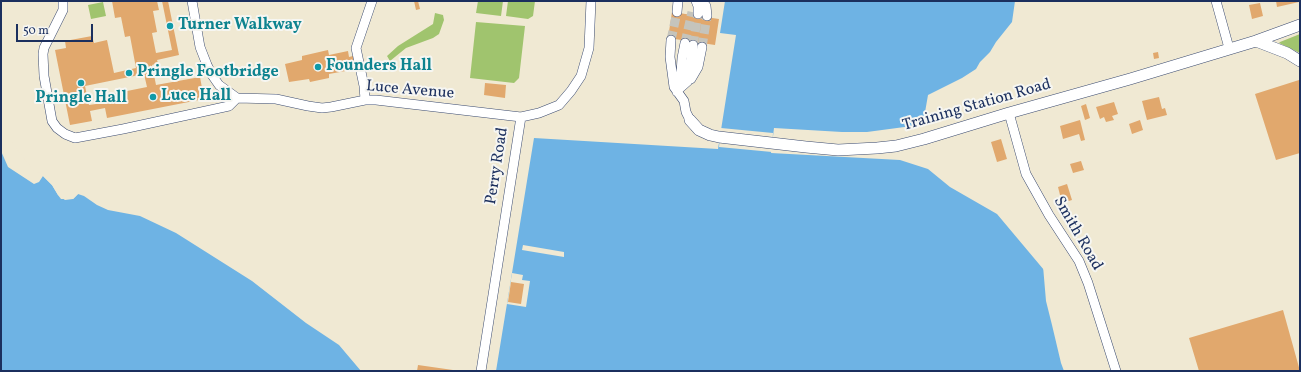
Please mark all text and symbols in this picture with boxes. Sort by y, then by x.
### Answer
scale bar [18,16,95,42]
place label: Turner Walkway [178,16,302,36]
marker: Turner Walkway [165,21,175,31]
text: 50 m [23,23,49,39]
place label: Founders Hall [326,57,432,77]
marker: Founders Hall [313,62,323,72]
place label: Pringle Footbridge [137,63,279,83]
marker: Pringle Footbridge [124,68,134,78]
street label: Training Station Road [901,76,1053,136]
marker: Pringle Hall [76,78,86,88]
street label: Luce Avenue [365,78,455,104]
place label: Luce Hall [161,87,231,107]
place label: Pringle Hall [35,89,127,109]
marker: Luce Hall [148,92,158,102]
street label: Perry Road [482,126,514,206]
street label: Smith Road [1048,194,1106,274]

